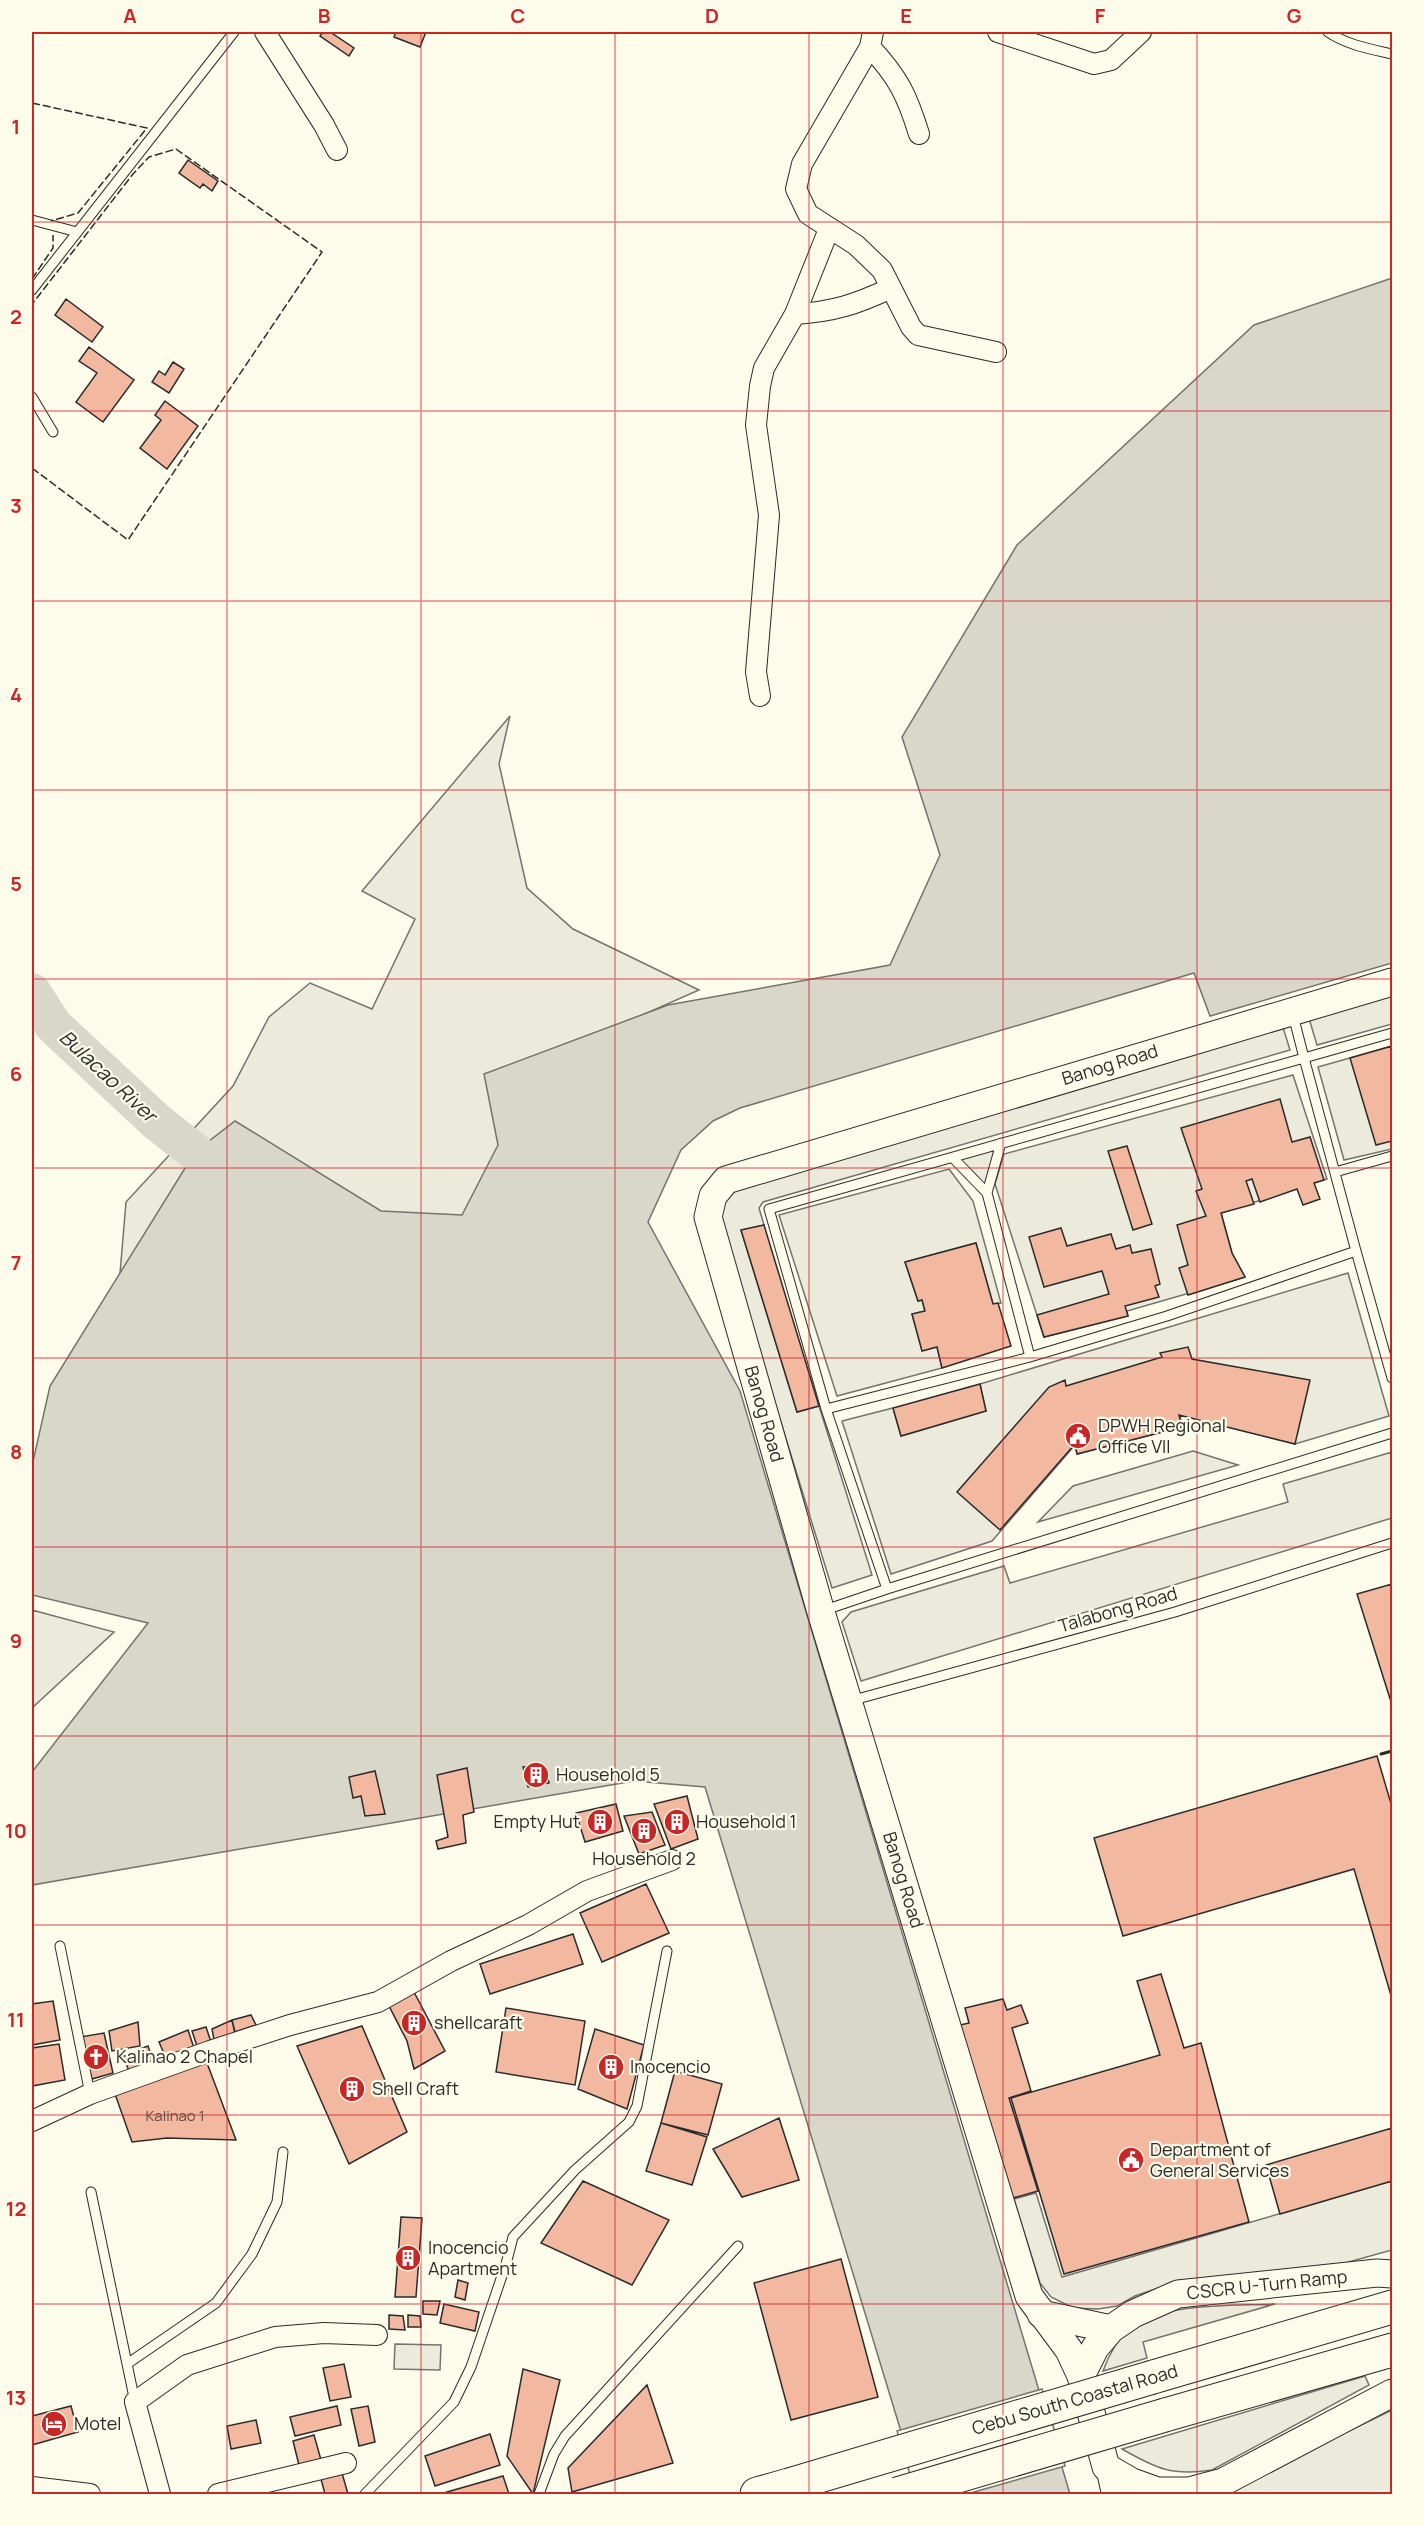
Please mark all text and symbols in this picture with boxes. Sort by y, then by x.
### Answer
text: A [123,2,137,29]
text: B [318,2,331,29]
text: C [511,2,525,29]
text: D [705,2,719,29]
text: E [900,2,912,29]
text: F [1095,2,1106,29]
text: G [1287,2,1302,29]
text: 1 [12,113,20,140]
text: 2 [10,303,22,330]
text: 3 [10,492,22,519]
text: 4 [10,681,22,708]
text: 5 [10,870,22,897]
water label: Bulacao River [54,1024,165,1130]
street label: Banog Road [1059,1038,1161,1090]
text: 6 [10,1060,22,1087]
text: 7 [11,1249,21,1276]
street label: Banog Road [740,1363,790,1465]
place label: DPWH Regional Office VII [1098,1413,1226,1458]
public building icon: DPWH Regional Office VII [1063,1421,1093,1451]
text: 8 [10,1438,22,1465]
street label: Talabong Road [1055,1581,1180,1637]
text: 9 [10,1627,22,1654]
building icon: Household 5 [521,1760,551,1790]
place label: Household 5 [556,1762,660,1786]
building icon: Empty Hut [585,1807,615,1837]
building icon: Household 1 [662,1807,692,1837]
place label: Empty Hut [494,1809,580,1833]
place label: Household 1 [696,1809,796,1833]
building icon: Household 2 [629,1816,659,1846]
text: 10 [5,1817,27,1844]
street label: Banog Road [878,1829,930,1931]
place label: Household 2 [592,1846,696,1870]
text: 11 [7,2006,25,2033]
building icon: shellcaraft [399,2008,429,2038]
place label: shellcaraft [434,2010,523,2034]
church icon: Kalinao 2 Chapel [81,2042,111,2072]
place label: Kalinao 2 Chapel [116,2044,253,2068]
building icon: Inocencio [596,2052,626,2082]
place label: Inocencio [630,2054,711,2078]
building icon: Shell Craft [337,2074,367,2104]
place label: Shell Craft [372,2076,459,2100]
house number: Kalinao 1 [145,2105,205,2126]
place label: Department of General Services [1150,2137,1289,2182]
public building icon: Department of General Services [1116,2145,1146,2175]
text: 12 [6,2195,26,2222]
place label: Inocencio Apartment [428,2235,517,2280]
building icon: Inocencio Apartment [393,2243,423,2273]
street label: CSCR U-Turn Ramp [1186,2264,1348,2304]
street label: Cebu South Coastal Road [969,2358,1180,2440]
text: 13 [6,2384,26,2411]
hotel icon: Motel [39,2409,69,2439]
place label: Motel [74,2411,121,2435]

